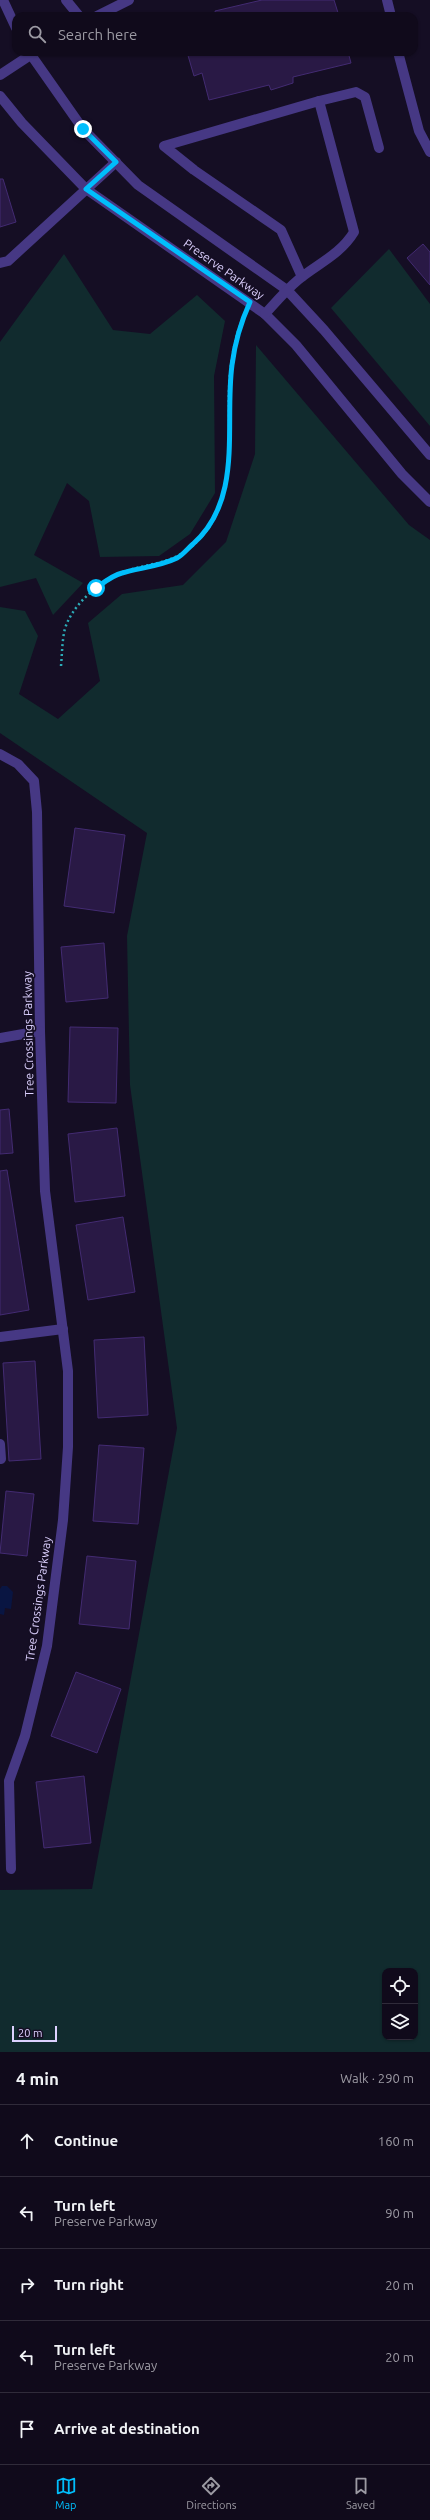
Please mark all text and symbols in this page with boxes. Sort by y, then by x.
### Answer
search box [12,12,418,56]
icon: search [26,23,48,45]
text: Search here [58,26,137,43]
route end [74,120,92,138]
street label: Preserve Parkway [181,236,267,302]
route start [87,579,105,597]
street label: Tree Crossings Parkway [20,971,36,1097]
street label: Tree Crossings Parkway [23,1536,53,1662]
map controls [382,1968,418,2040]
button: locate [382,1968,418,2004]
button: layers [382,2004,418,2040]
scale bar [12,2024,57,2043]
text: 20 m [18,2027,42,2039]
text: 4 min [16,2069,59,2088]
text: Walk · 290 m [340,2071,414,2085]
icon: ahead [16,2130,38,2152]
text: Continue [54,2132,118,2149]
text: 160 m [378,2134,414,2148]
text: Turn left [54,2197,115,2214]
icon: left [16,2202,38,2224]
text: 90 m [385,2206,414,2220]
text: Preserve Parkway [54,2214,157,2228]
icon: right [16,2274,38,2296]
text: Turn right [54,2276,124,2293]
text: 20 m [385,2278,414,2292]
text: Turn left [54,2341,115,2358]
icon: left [16,2346,38,2368]
text: 20 m [385,2350,414,2364]
text: Preserve Parkway [54,2358,157,2372]
icon: arrive [16,2418,38,2440]
text: Arrive at destination [54,2420,200,2437]
tab: Map [55,2475,77,2511]
tab: Directions [186,2475,236,2511]
tab: Saved [346,2475,375,2511]

